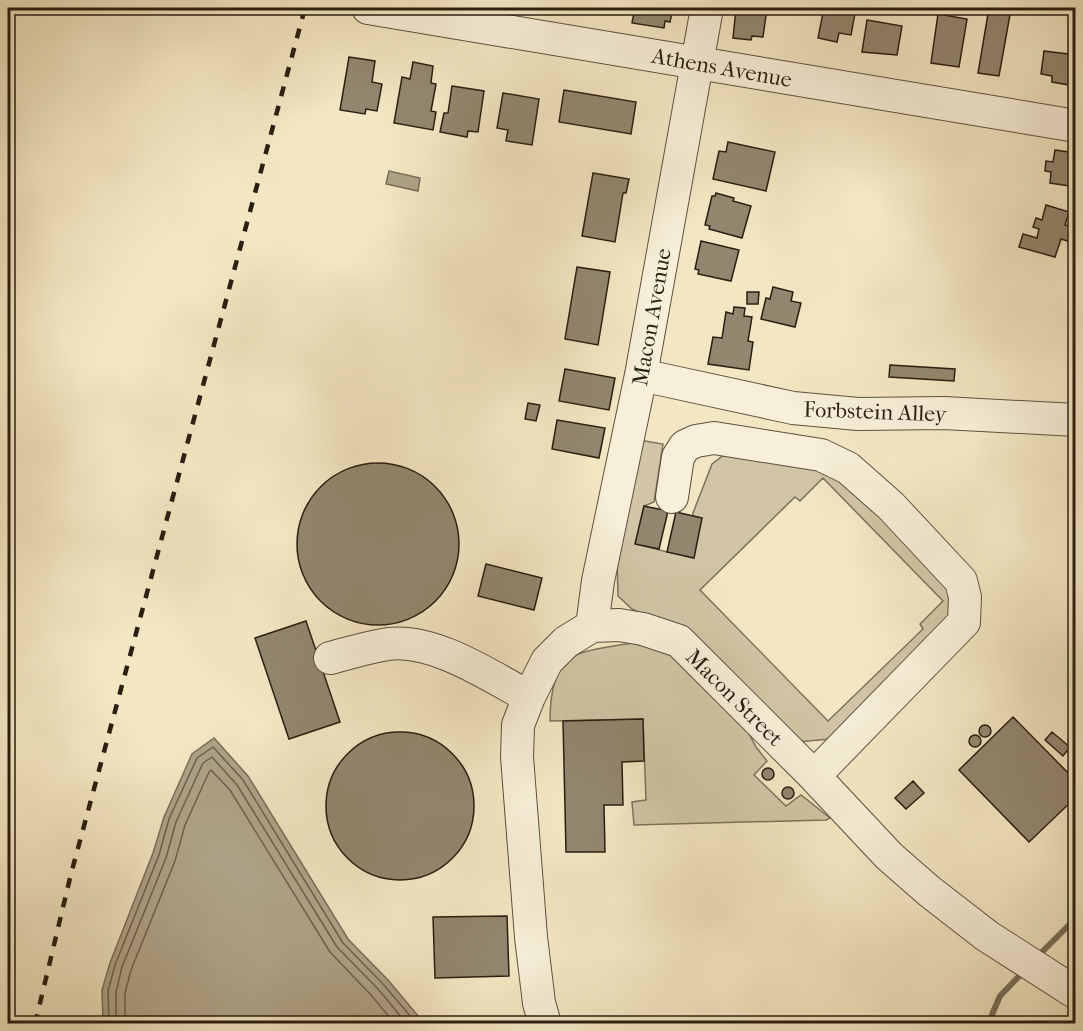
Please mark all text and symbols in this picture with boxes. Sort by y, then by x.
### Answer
street label: Athens Avenue [649,43,794,93]
street label: Macon Avenue [627,246,677,388]
street label: Forbstein Alley [803,397,948,428]
street label: Macon Street [680,644,788,752]

